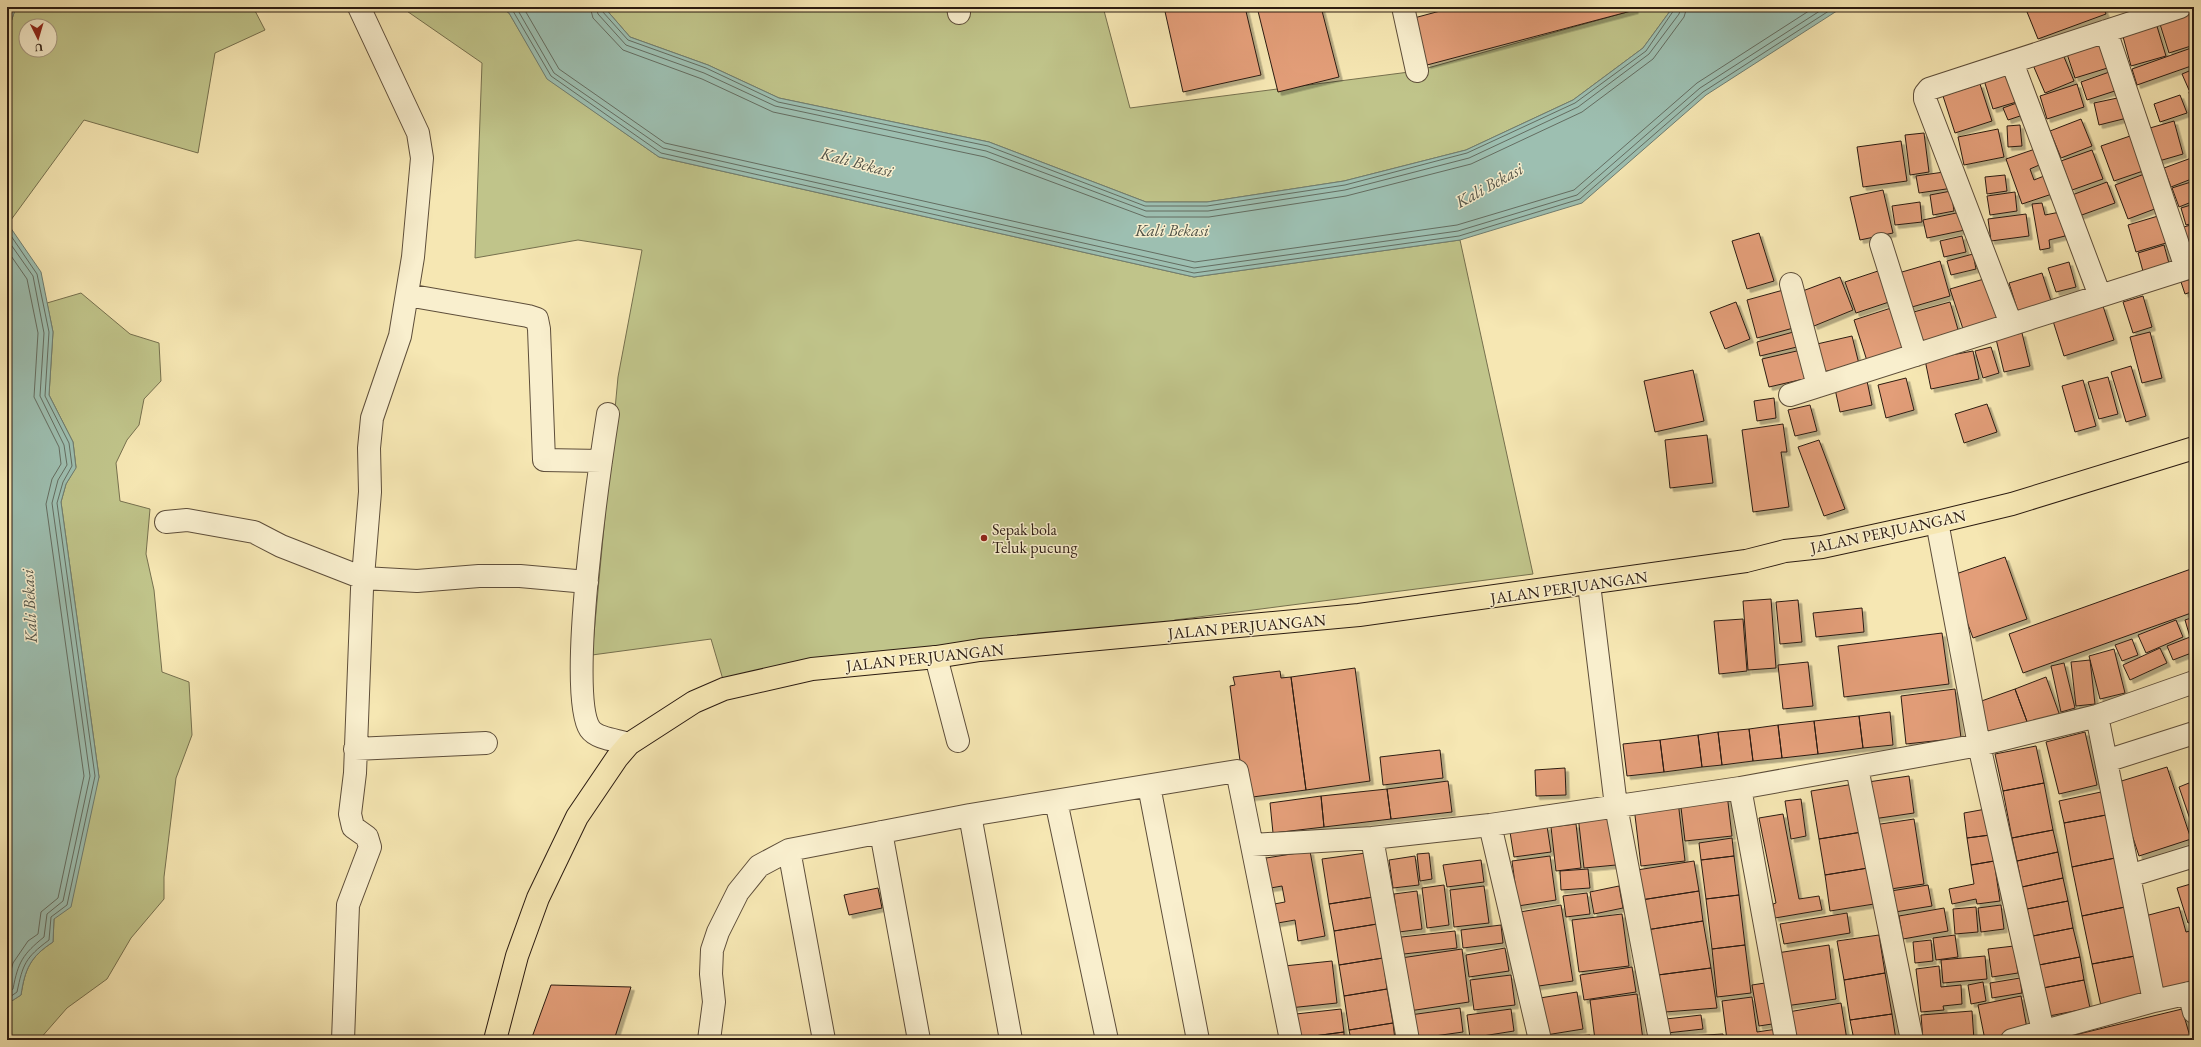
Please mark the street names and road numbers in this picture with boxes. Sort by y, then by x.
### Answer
street label: JALAN PERJUANGAN [1806,505,1968,559]
street label: JALAN PERJUANGAN [1487,566,1649,609]
street label: JALAN PERJUANGAN [1165,609,1327,644]
street label: JALAN PERJUANGAN [843,639,1005,676]

